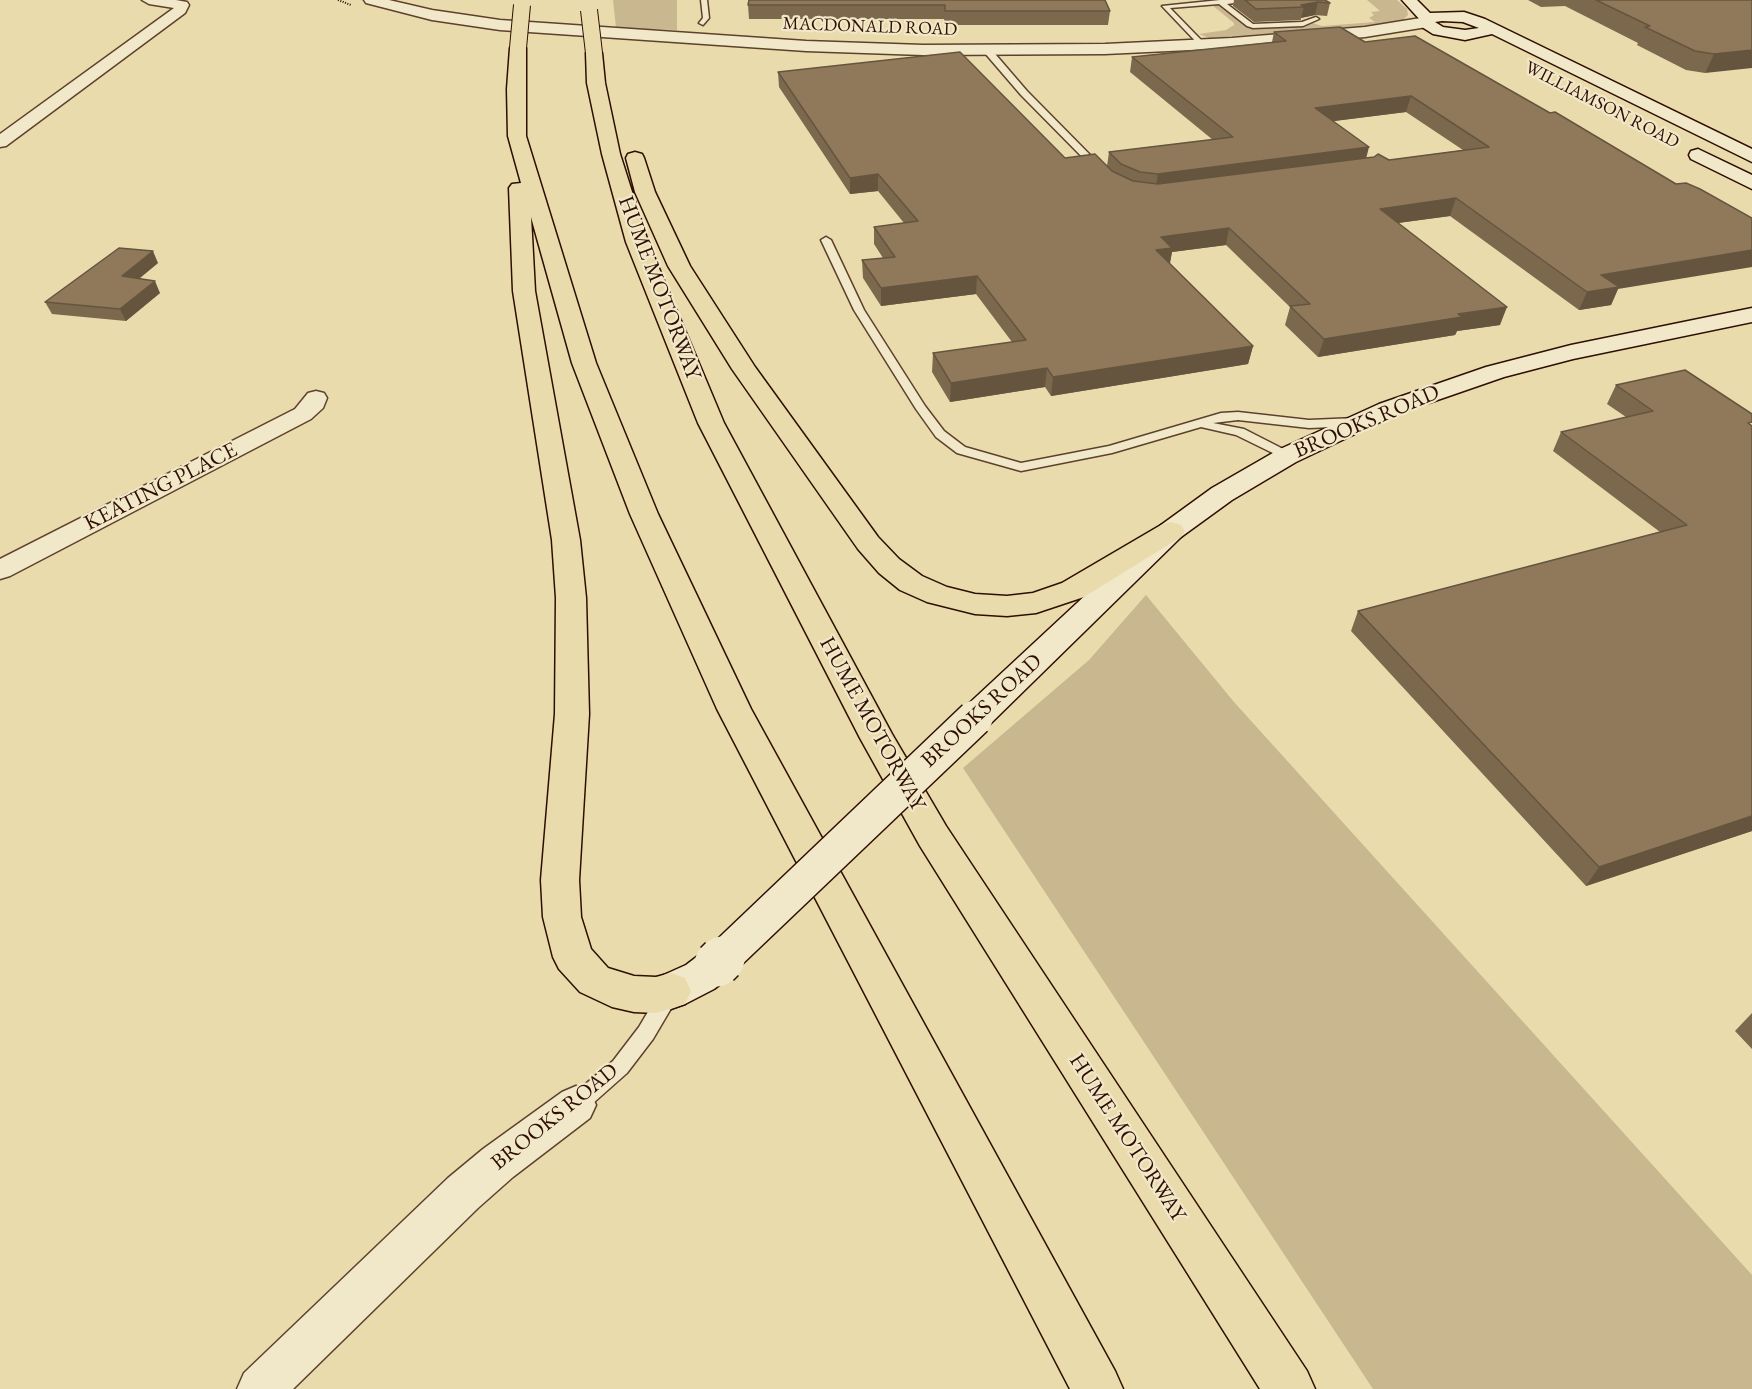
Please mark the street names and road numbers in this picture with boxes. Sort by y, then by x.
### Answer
street label: MACDONALD ROAD [782,13,958,41]
street label: WILLIAMSON ROAD [1521,57,1683,153]
street label: HUME MOTORWAY [612,192,706,384]
street label: BROOKS ROAD [1290,379,1444,465]
street label: KEATING PLACE [80,437,242,537]
street label: HUME MOTORWAY [813,632,931,816]
street label: BROOKS ROAD [916,648,1048,774]
street label: HUME MOTORWAY [1063,1049,1191,1227]
street label: BROOKS ROAD [486,1058,624,1176]

